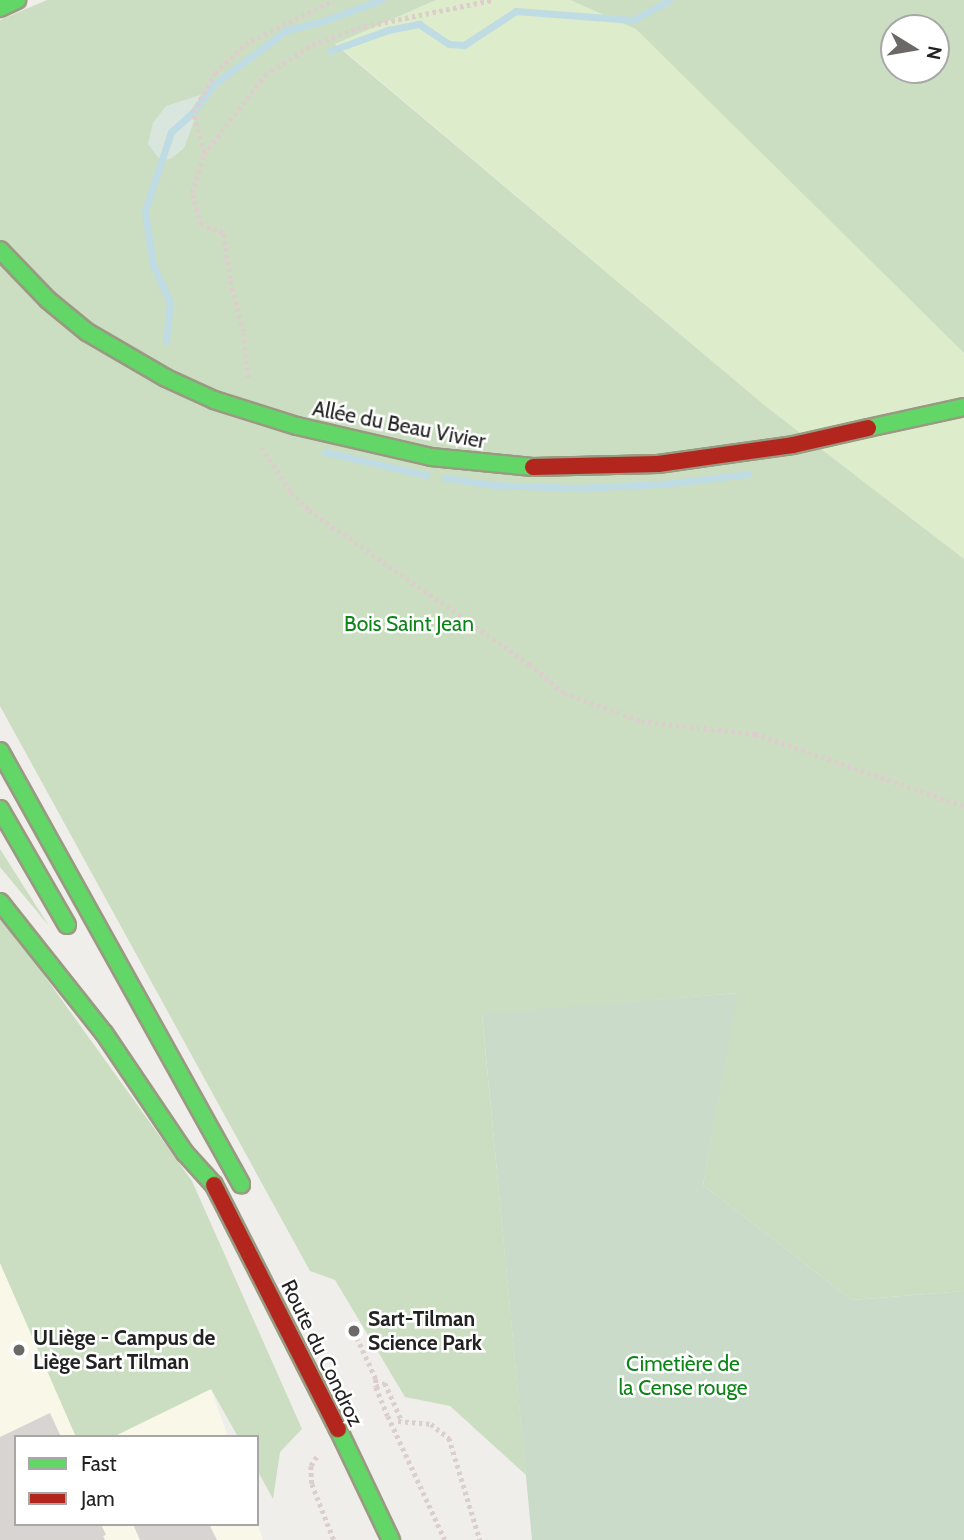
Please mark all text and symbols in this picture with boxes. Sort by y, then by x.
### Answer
north arrow [880,14,950,84]
text: N [922,44,947,62]
street label: Allée du Beau Vivier [310,396,488,454]
park label: Bois Saint Jean [344,611,474,637]
street label: Route du Condroz [276,1276,368,1430]
place label: Sart-Tilman Science Park [368,1306,482,1356]
marker: Sart-Tilman Science Park [346,1323,362,1339]
place label: ULiège - Campus de Liège Sart Tilman [33,1325,215,1375]
marker: ULiège - Campus de Liège Sart Tilman [11,1342,27,1358]
park label: Cimetière de la Cense rouge [618,1351,748,1401]
legend [14,1435,259,1526]
text: Fast [81,1451,117,1476]
text: Jam [81,1486,115,1511]

